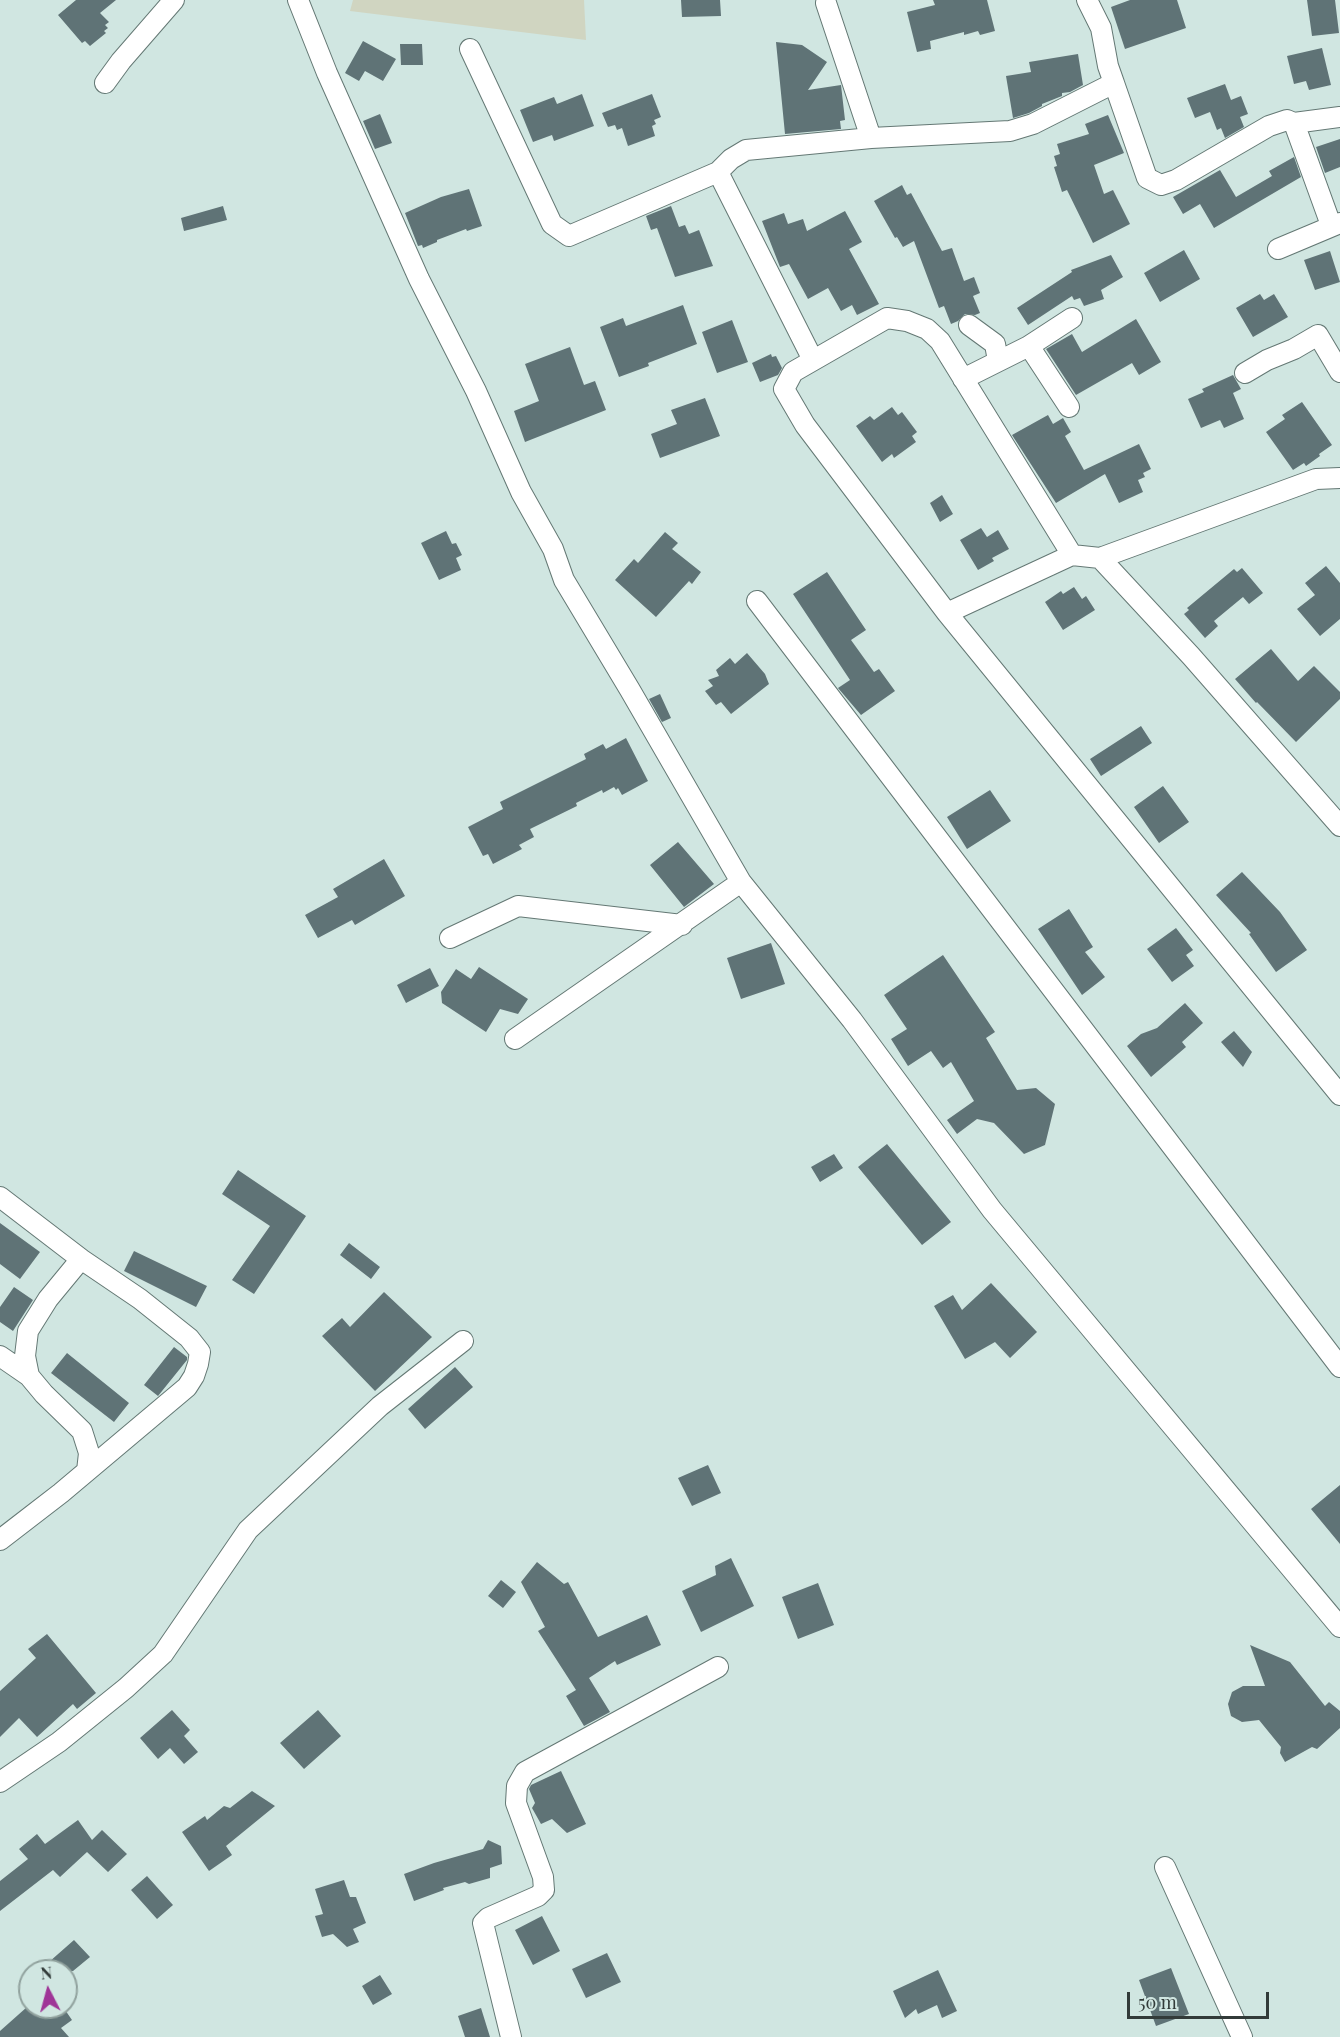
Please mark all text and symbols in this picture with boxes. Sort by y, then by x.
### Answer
north arrow [18,1959,78,2019]
text: N [39,1962,53,1984]
scale bar [1130,1980,1272,2018]
text: 50 m [1138,1990,1177,2014]

